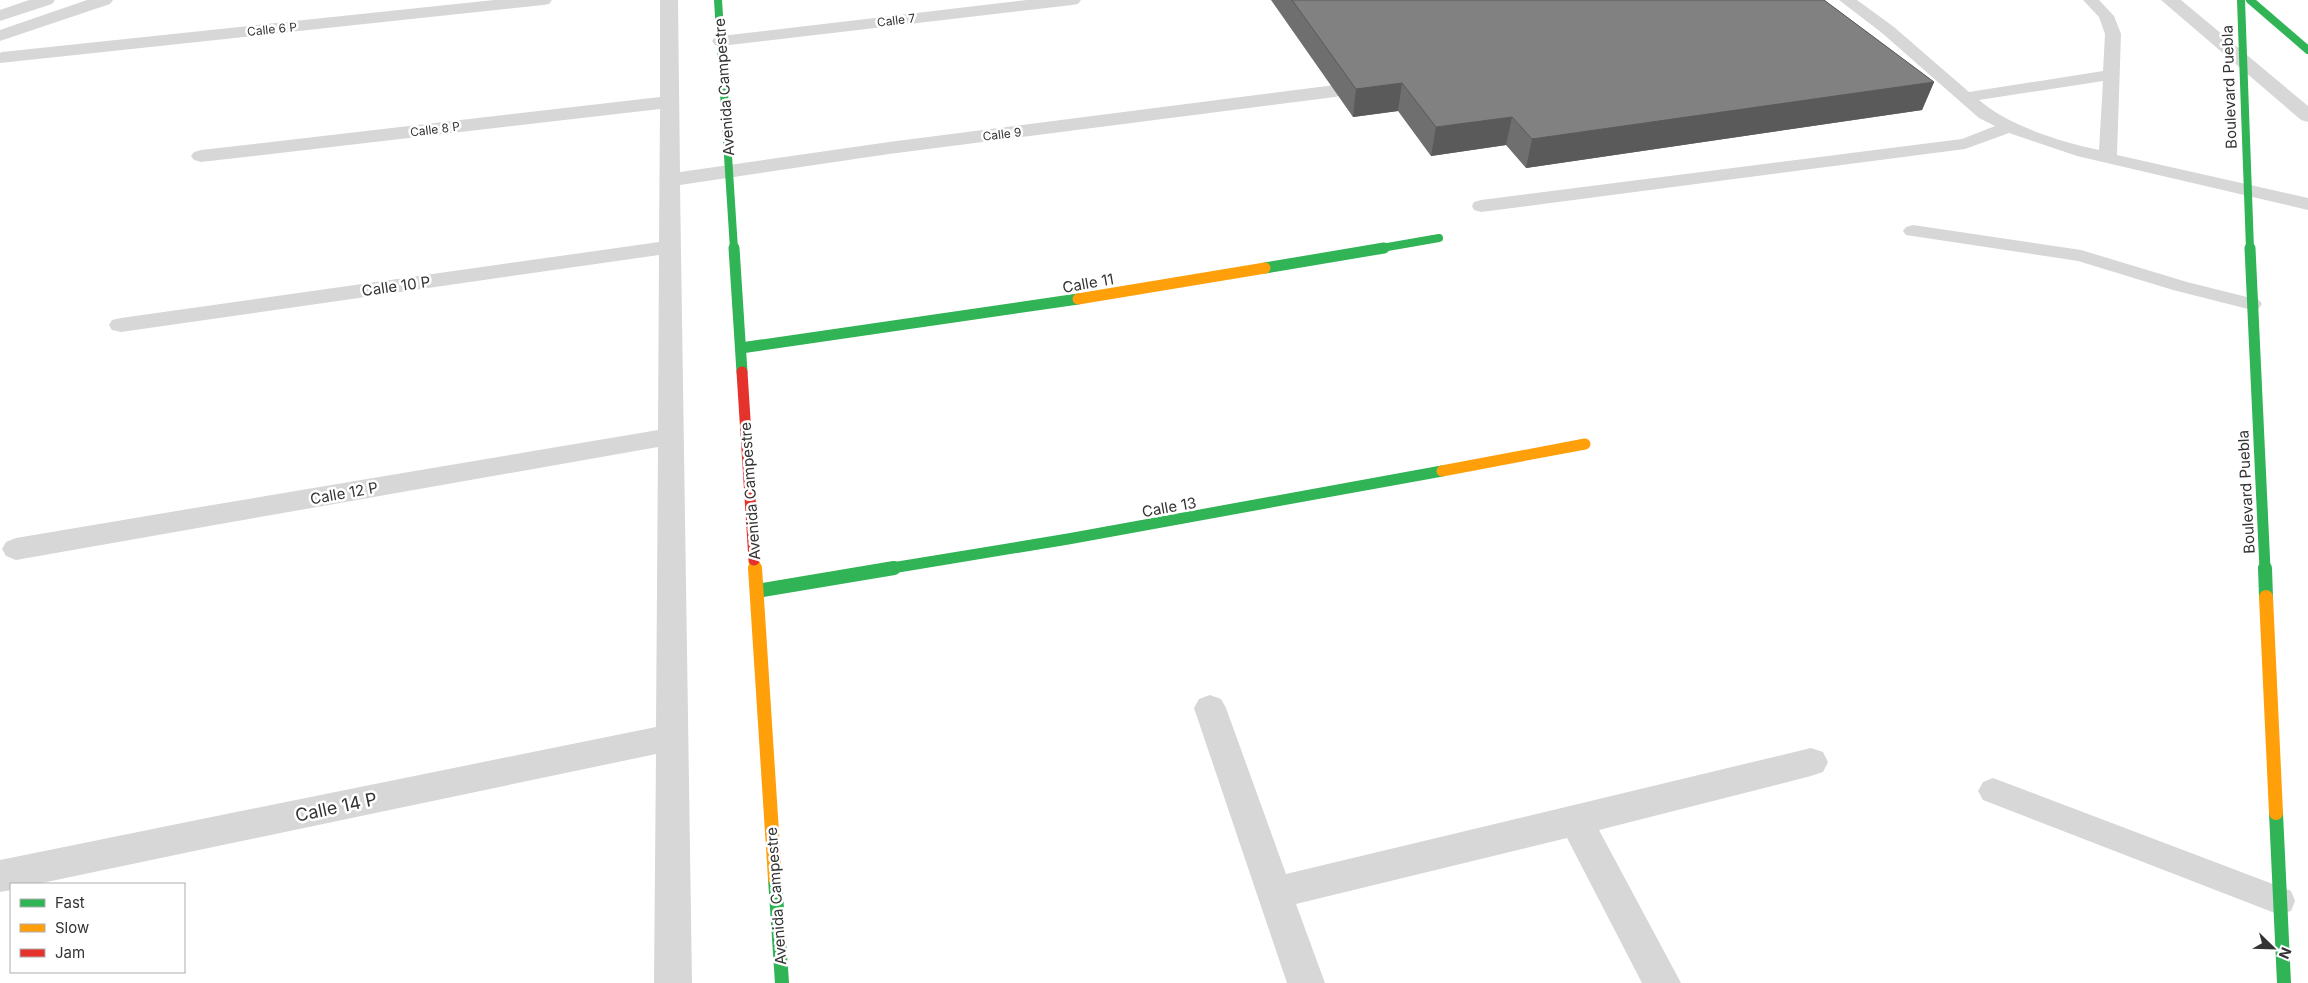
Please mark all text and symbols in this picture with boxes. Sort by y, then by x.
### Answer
street label: Calle 7 [876,10,916,30]
street label: Avenida Campestre [710,18,738,156]
street label: Calle 6 P [246,19,298,39]
street label: Boulevard Puebla [2217,25,2241,149]
street label: Calle 8 P [409,118,461,140]
street label: Calle 9 [982,124,1022,144]
street label: Calle 11 [1061,269,1115,297]
street label: Calle 10 P [361,272,431,300]
street label: Avenida Campestre [736,422,764,560]
street label: Boulevard Puebla [2233,430,2259,554]
street label: Calle 12 P [309,478,379,508]
street label: Calle 13 [1140,493,1198,521]
street label: Calle 14 P [293,788,379,826]
street label: Avenida Campestre [762,827,790,965]
legend [10,883,185,973]
text: Fast [55,893,85,912]
text: Slow [55,918,89,937]
north arrow [2248,923,2298,973]
text: Jam [55,943,85,962]
text: N [2276,945,2295,962]

